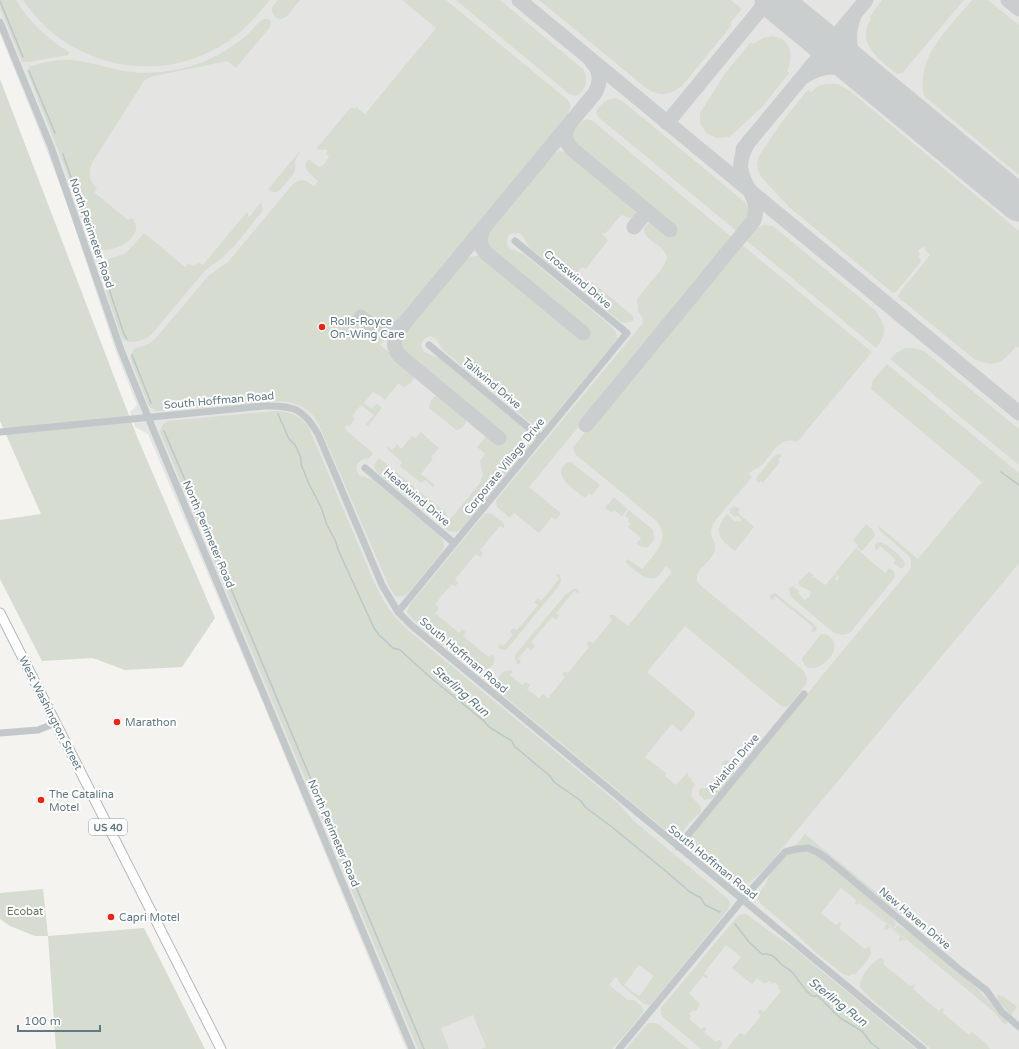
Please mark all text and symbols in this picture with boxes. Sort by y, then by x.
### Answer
street label: North Perimeter Road [67,177,116,290]
street label: Crosswind Drive [541,247,614,311]
place label: Rolls-Royce On-Wing Care [330,315,404,341]
marker: Rolls-Royce On-Wing Care [317,322,327,332]
street label: Tailwind Drive [460,355,524,412]
street label: South Hoffman Road [163,389,275,412]
street label: Corporate Village Drive [461,415,547,517]
street label: Headwind Drive [381,466,452,529]
street label: North Perimeter Road [180,479,237,590]
street label: South Hoffman Road [417,615,510,696]
street label: West Washington Street [16,654,85,772]
water label: Sterling Run [430,663,493,720]
place label: Marathon [125,716,176,729]
marker: Marathon [112,717,122,727]
street label: Aviation Drive [705,731,762,795]
street label: North Perimeter Road [305,778,362,889]
place label: The Catalina Motel [49,788,114,814]
marker: The Catalina Motel [36,795,46,805]
road number: US 40 [89,819,127,835]
street label: South Hoffman Road [666,822,760,902]
street label: New Haven Drive [876,885,953,952]
park label: Ecobat [7,905,43,918]
place label: Capri Motel [119,911,180,924]
marker: Capri Motel [106,912,116,922]
water label: Sterling Run [806,975,870,1030]
scale bar [18,1007,100,1033]
text: 100 m [24,1014,61,1028]

